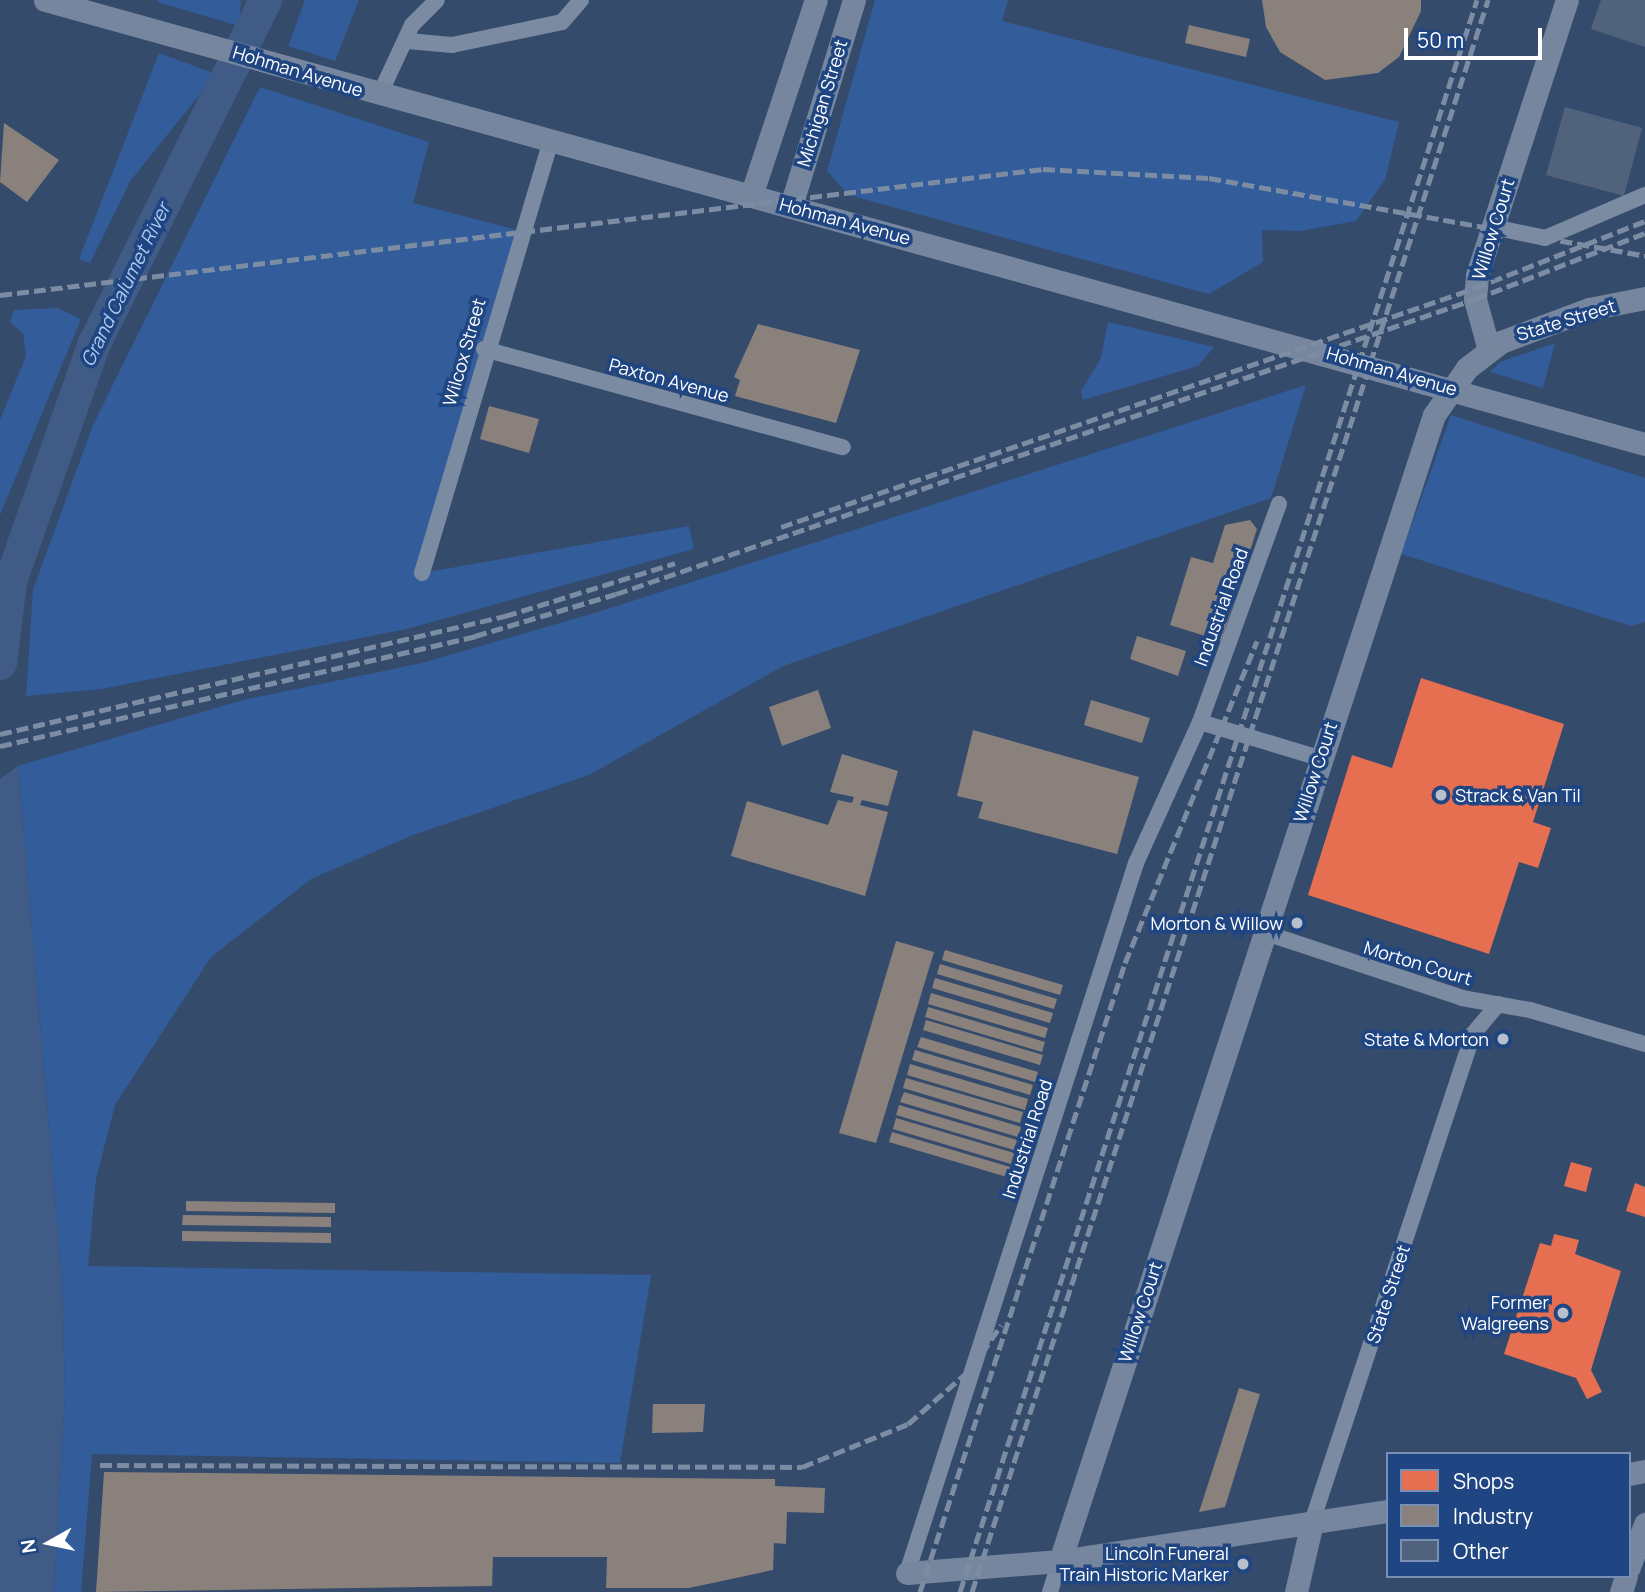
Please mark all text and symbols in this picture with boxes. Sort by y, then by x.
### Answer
scale bar [1407,14,1545,58]
text: 50 m [1417,26,1464,54]
street label: Michigan Street [792,37,852,169]
street label: Hohman Avenue [230,41,366,101]
street label: Willow Court [1467,176,1519,282]
street label: Hohman Avenue [777,193,913,249]
water label: Grand Calumet River [77,200,175,370]
street label: State Street [1514,295,1618,345]
street label: Wilcox Street [438,296,490,408]
street label: Hohman Avenue [1324,342,1460,400]
street label: Paxton Avenue [607,354,731,406]
street label: Industrial Road [1190,545,1252,669]
street label: Willow Court [1289,719,1341,825]
place label: Strack & Van Til [1455,784,1581,806]
marker: Strack & Van Til [1433,787,1449,803]
place label: Morton & Willow [1150,912,1283,934]
marker: Morton & Willow [1289,915,1305,931]
street label: Morton Court [1361,936,1475,990]
place label: State & Morton [1364,1028,1489,1050]
marker: State & Morton [1495,1031,1511,1047]
street label: Industrial Road [998,1077,1056,1201]
street label: State Street [1362,1242,1414,1346]
street label: Willow Court [1114,1259,1166,1365]
place label: Former Walgreens [1461,1292,1549,1334]
marker: Former Walgreens [1555,1305,1571,1321]
legend [1386,1452,1631,1578]
text: Shops [1453,1467,1514,1495]
text: Industry [1453,1502,1533,1530]
north arrow [14,1508,84,1578]
text: Other [1453,1537,1509,1565]
text: N [14,1538,42,1555]
place label: Lincoln Funeral Train Historic Marker [1059,1543,1229,1586]
marker: Lincoln Funeral Train Historic Marker [1235,1556,1251,1572]

